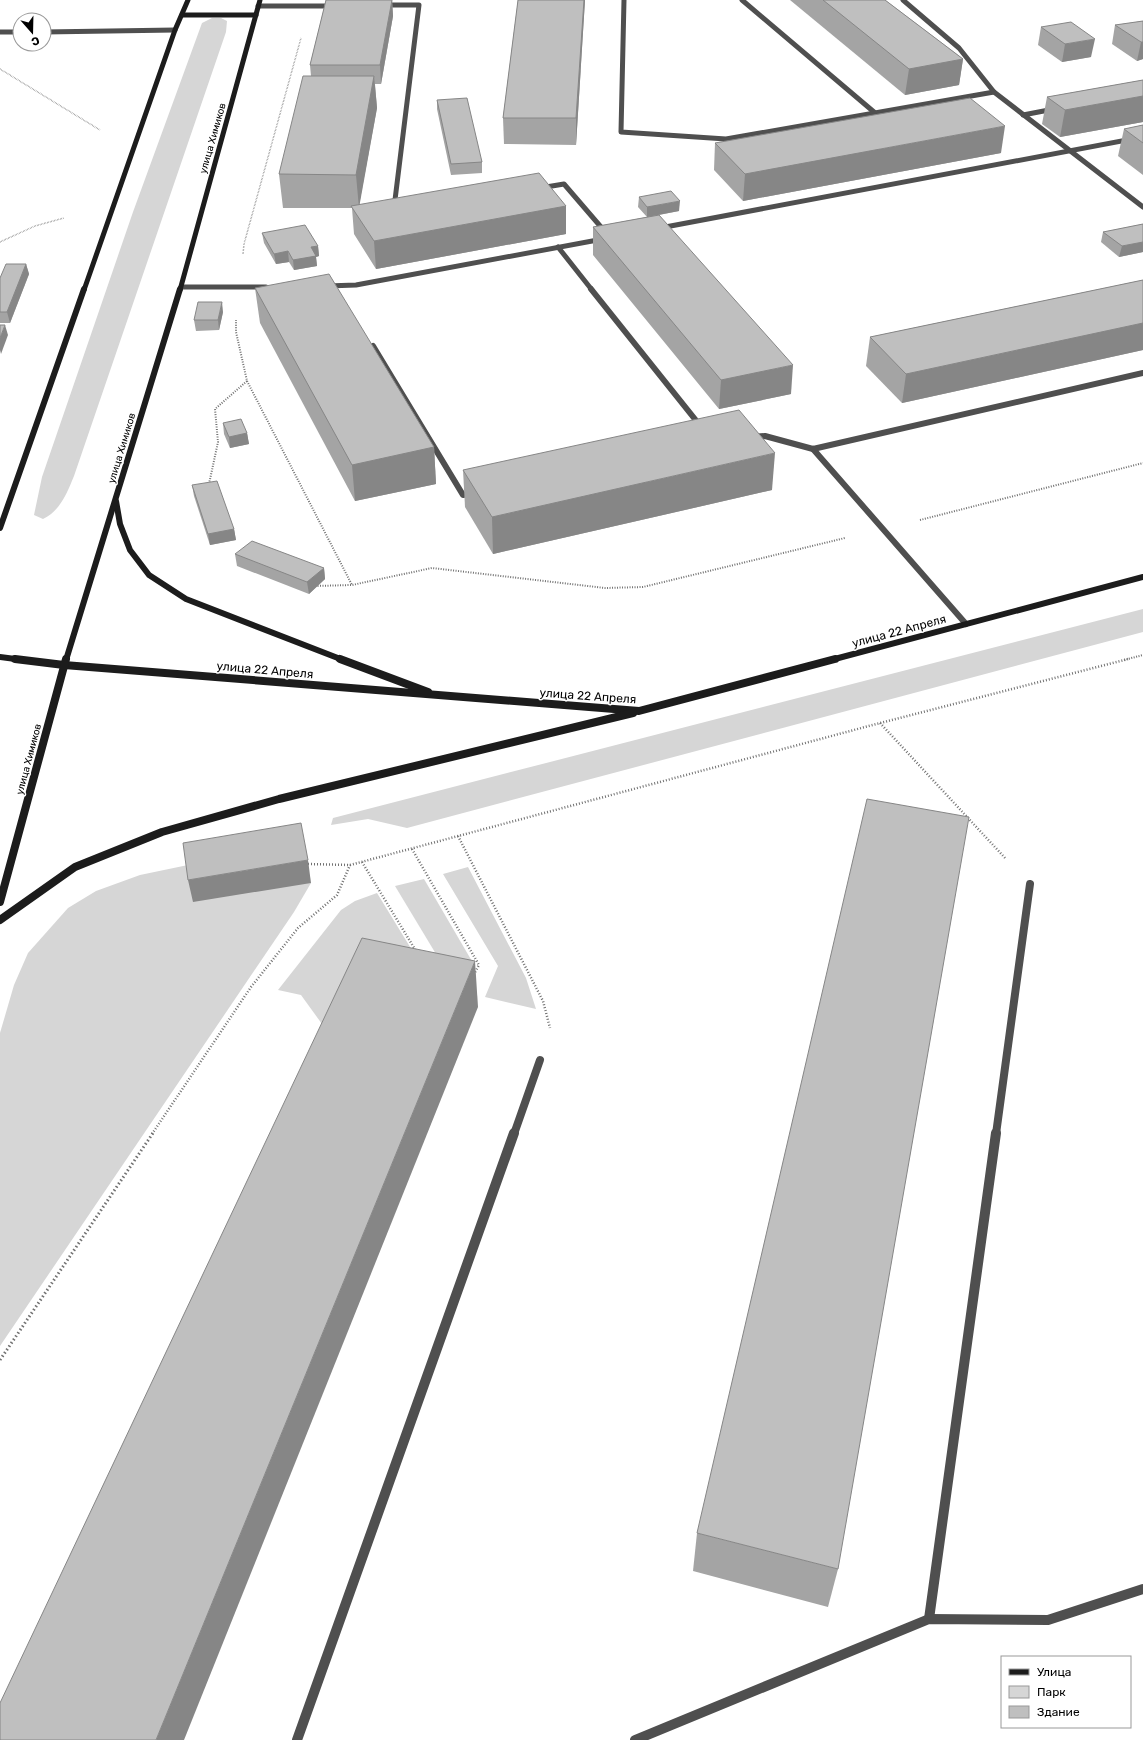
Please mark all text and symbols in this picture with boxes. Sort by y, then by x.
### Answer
north arrow [12,12,52,52]
text: С [29,33,41,48]
street label: улица Химиков [197,101,229,175]
street label: улица Химиков [106,411,138,485]
street label: улица 22 Апреля [850,612,948,650]
street label: улица 22 Апреля [216,659,314,681]
street label: улица 22 Апреля [539,686,637,706]
street label: улица Химиков [14,722,44,796]
legend [1001,1656,1131,1728]
text: Улица [1037,1665,1071,1679]
text: Парк [1037,1685,1066,1699]
text: Здание [1037,1705,1080,1719]

